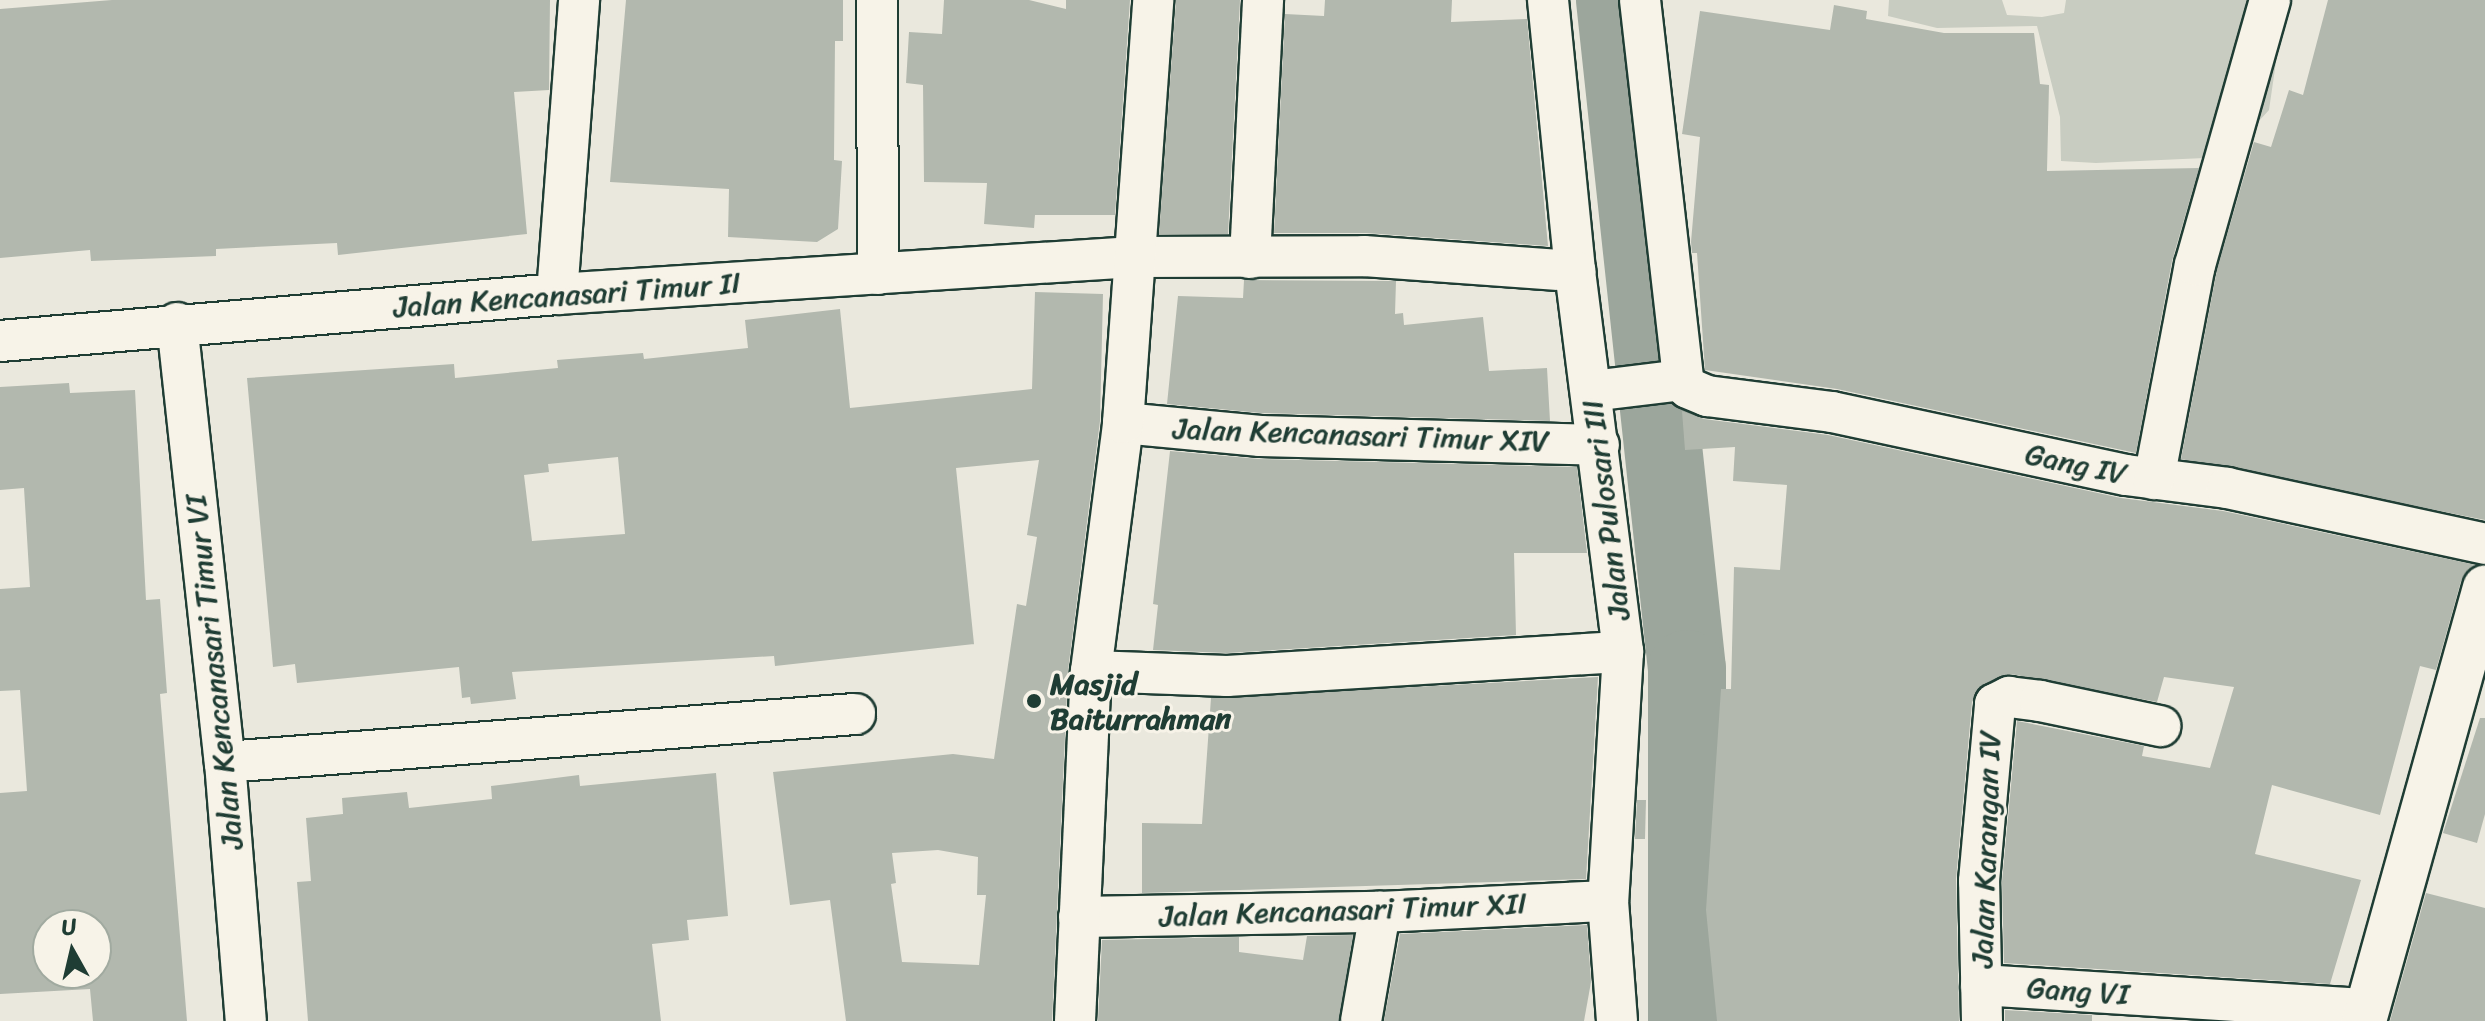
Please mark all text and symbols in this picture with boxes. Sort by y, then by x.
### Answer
street label: Jalan Kencanasari Timur II [391,265,743,325]
street label: Jalan Pulosari III [1575,397,1637,623]
street label: Jalan Kencanasari Timur XIV [1171,410,1551,460]
street label: Gang IV [2022,436,2130,492]
street label: Jalan Kencanasari Timur VI [177,492,251,852]
place label: Masjid Baiturrahman [1050,666,1231,736]
marker: Masjid Baiturrahman [1025,692,1043,710]
street label: Jalan Karangan IV [1964,730,2008,968]
street label: Jalan Kencanasari Timur XII [1157,886,1529,934]
text: U [59,906,79,947]
north arrow [32,909,112,989]
street label: Gang VI [2026,969,2130,1013]

